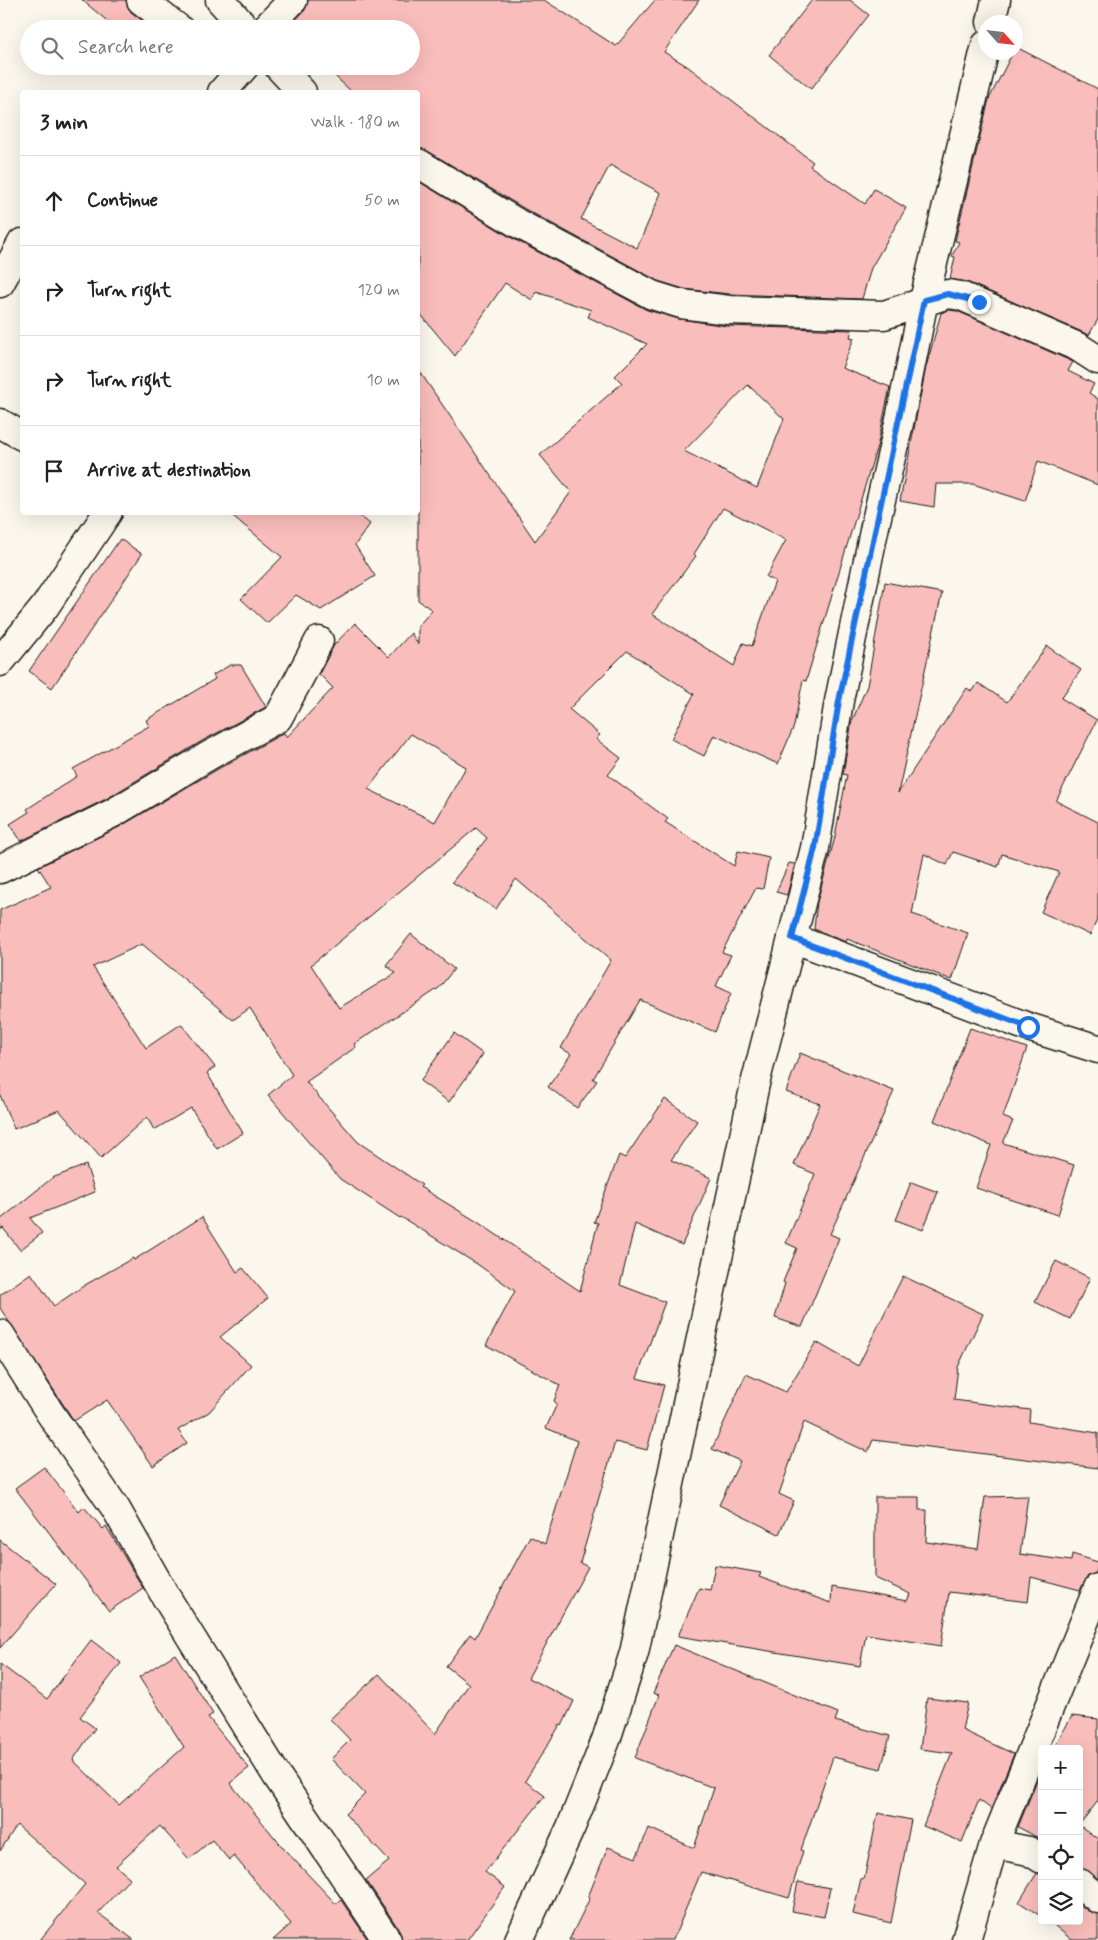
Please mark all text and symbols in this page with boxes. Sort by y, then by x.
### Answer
north arrow [978,15,1023,60]
search box [20,20,420,75]
icon: search [38,34,66,62]
text: Search here [78,35,174,60]
text: 3 min [40,109,88,137]
text: Walk · 180 m [311,112,400,133]
icon: ahead [40,187,68,215]
text: Continue [87,188,158,213]
text: 50 m [364,190,400,211]
icon: right [40,277,68,305]
text: Turn right [87,278,171,303]
text: 120 m [358,280,400,301]
route end [968,291,991,314]
icon: right [40,367,68,395]
text: Turn right [87,368,171,393]
text: 10 m [367,370,400,391]
icon: arrive [40,457,68,485]
text: Arrive at destination [87,458,251,483]
route start [1017,1016,1040,1039]
map controls [1038,1745,1083,1925]
button: + [1038,1745,1083,1790]
button: − [1038,1790,1083,1835]
button: locate [1038,1835,1083,1880]
button: layers [1038,1880,1083,1925]

